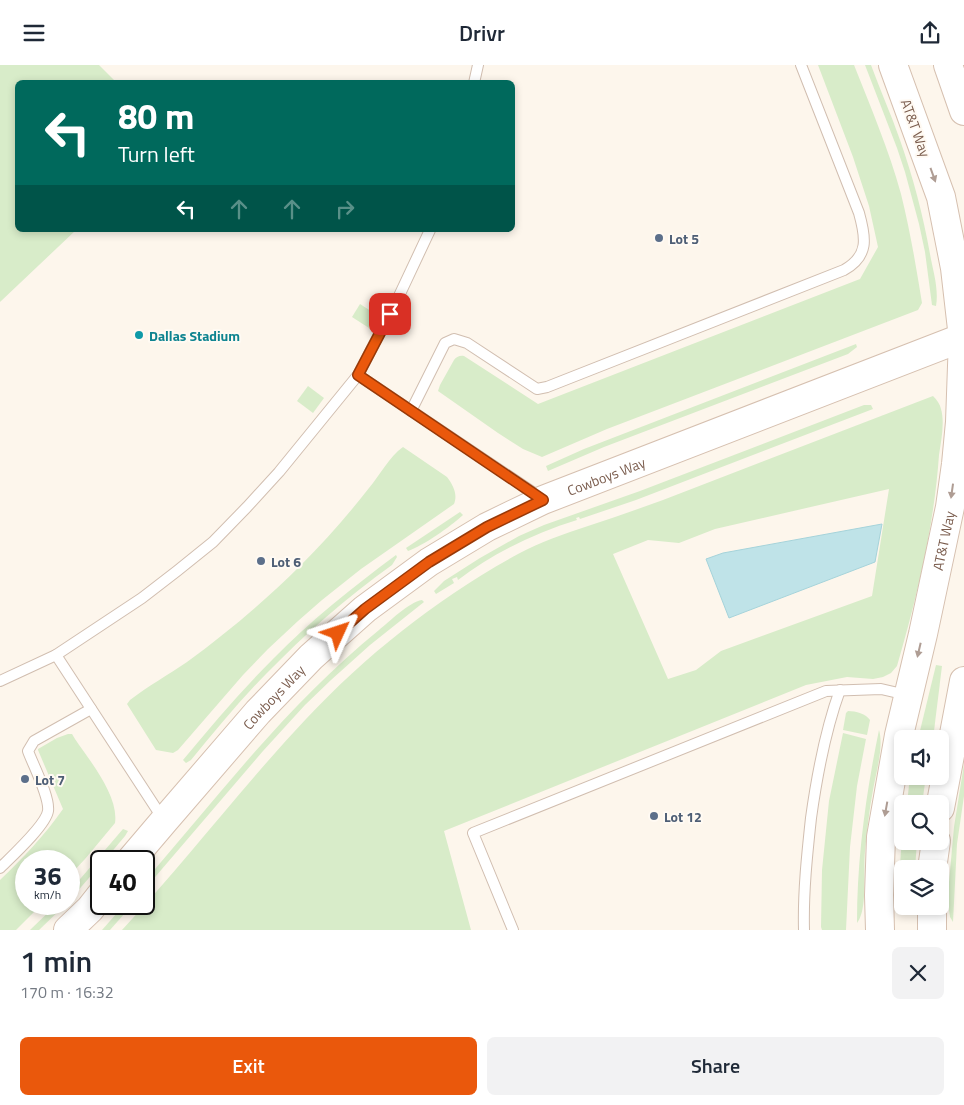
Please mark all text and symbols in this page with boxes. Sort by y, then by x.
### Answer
text: Drivr [459,16,505,50]
icon: menu [20,19,48,47]
icon: share [916,19,944,47]
text: 80 m [118,89,194,143]
street label: AT&T Way [896,96,936,160]
icon: left [35,100,100,165]
text: Turn left [118,137,195,171]
one-way arrow [929,168,937,183]
icon: left [172,195,200,223]
icon: ahead [225,195,253,223]
icon: ahead [278,195,306,223]
icon: right [331,195,359,223]
place label: Lot 5 [669,228,699,249]
marker: Lot 5 [653,232,665,244]
pin [369,293,411,335]
icon: arrive [376,300,404,328]
place label: Dallas Stadium [149,325,240,346]
marker: Dallas Stadium [133,329,145,341]
street label: Cowboys Way [564,451,648,500]
one-way arrow [948,484,956,500]
street label: AT&T Way [926,509,959,572]
place label: Lot 6 [271,551,301,572]
marker: Lot 6 [255,555,267,567]
position arrow [311,606,363,658]
one-way arrow [915,643,923,658]
street label: Cowboys Way [237,659,309,734]
map controls [894,730,949,915]
button: sound [894,730,949,785]
place label: Lot 7 [35,769,65,790]
marker: Lot 7 [19,773,31,785]
button: search [894,795,949,850]
one-way arrow [882,802,890,818]
place label: Lot 12 [664,806,702,827]
marker: Lot 12 [648,810,660,822]
speed limit sign: 40 [90,850,155,915]
text: 36 [33,857,62,895]
button: layers [894,860,949,915]
text: km/h [34,885,61,904]
text: 1 min [20,938,92,984]
button: close [892,947,944,999]
text: 170 m · 16:32 [20,980,114,1004]
button: Exit [20,1037,477,1095]
button: Share [487,1037,944,1095]

